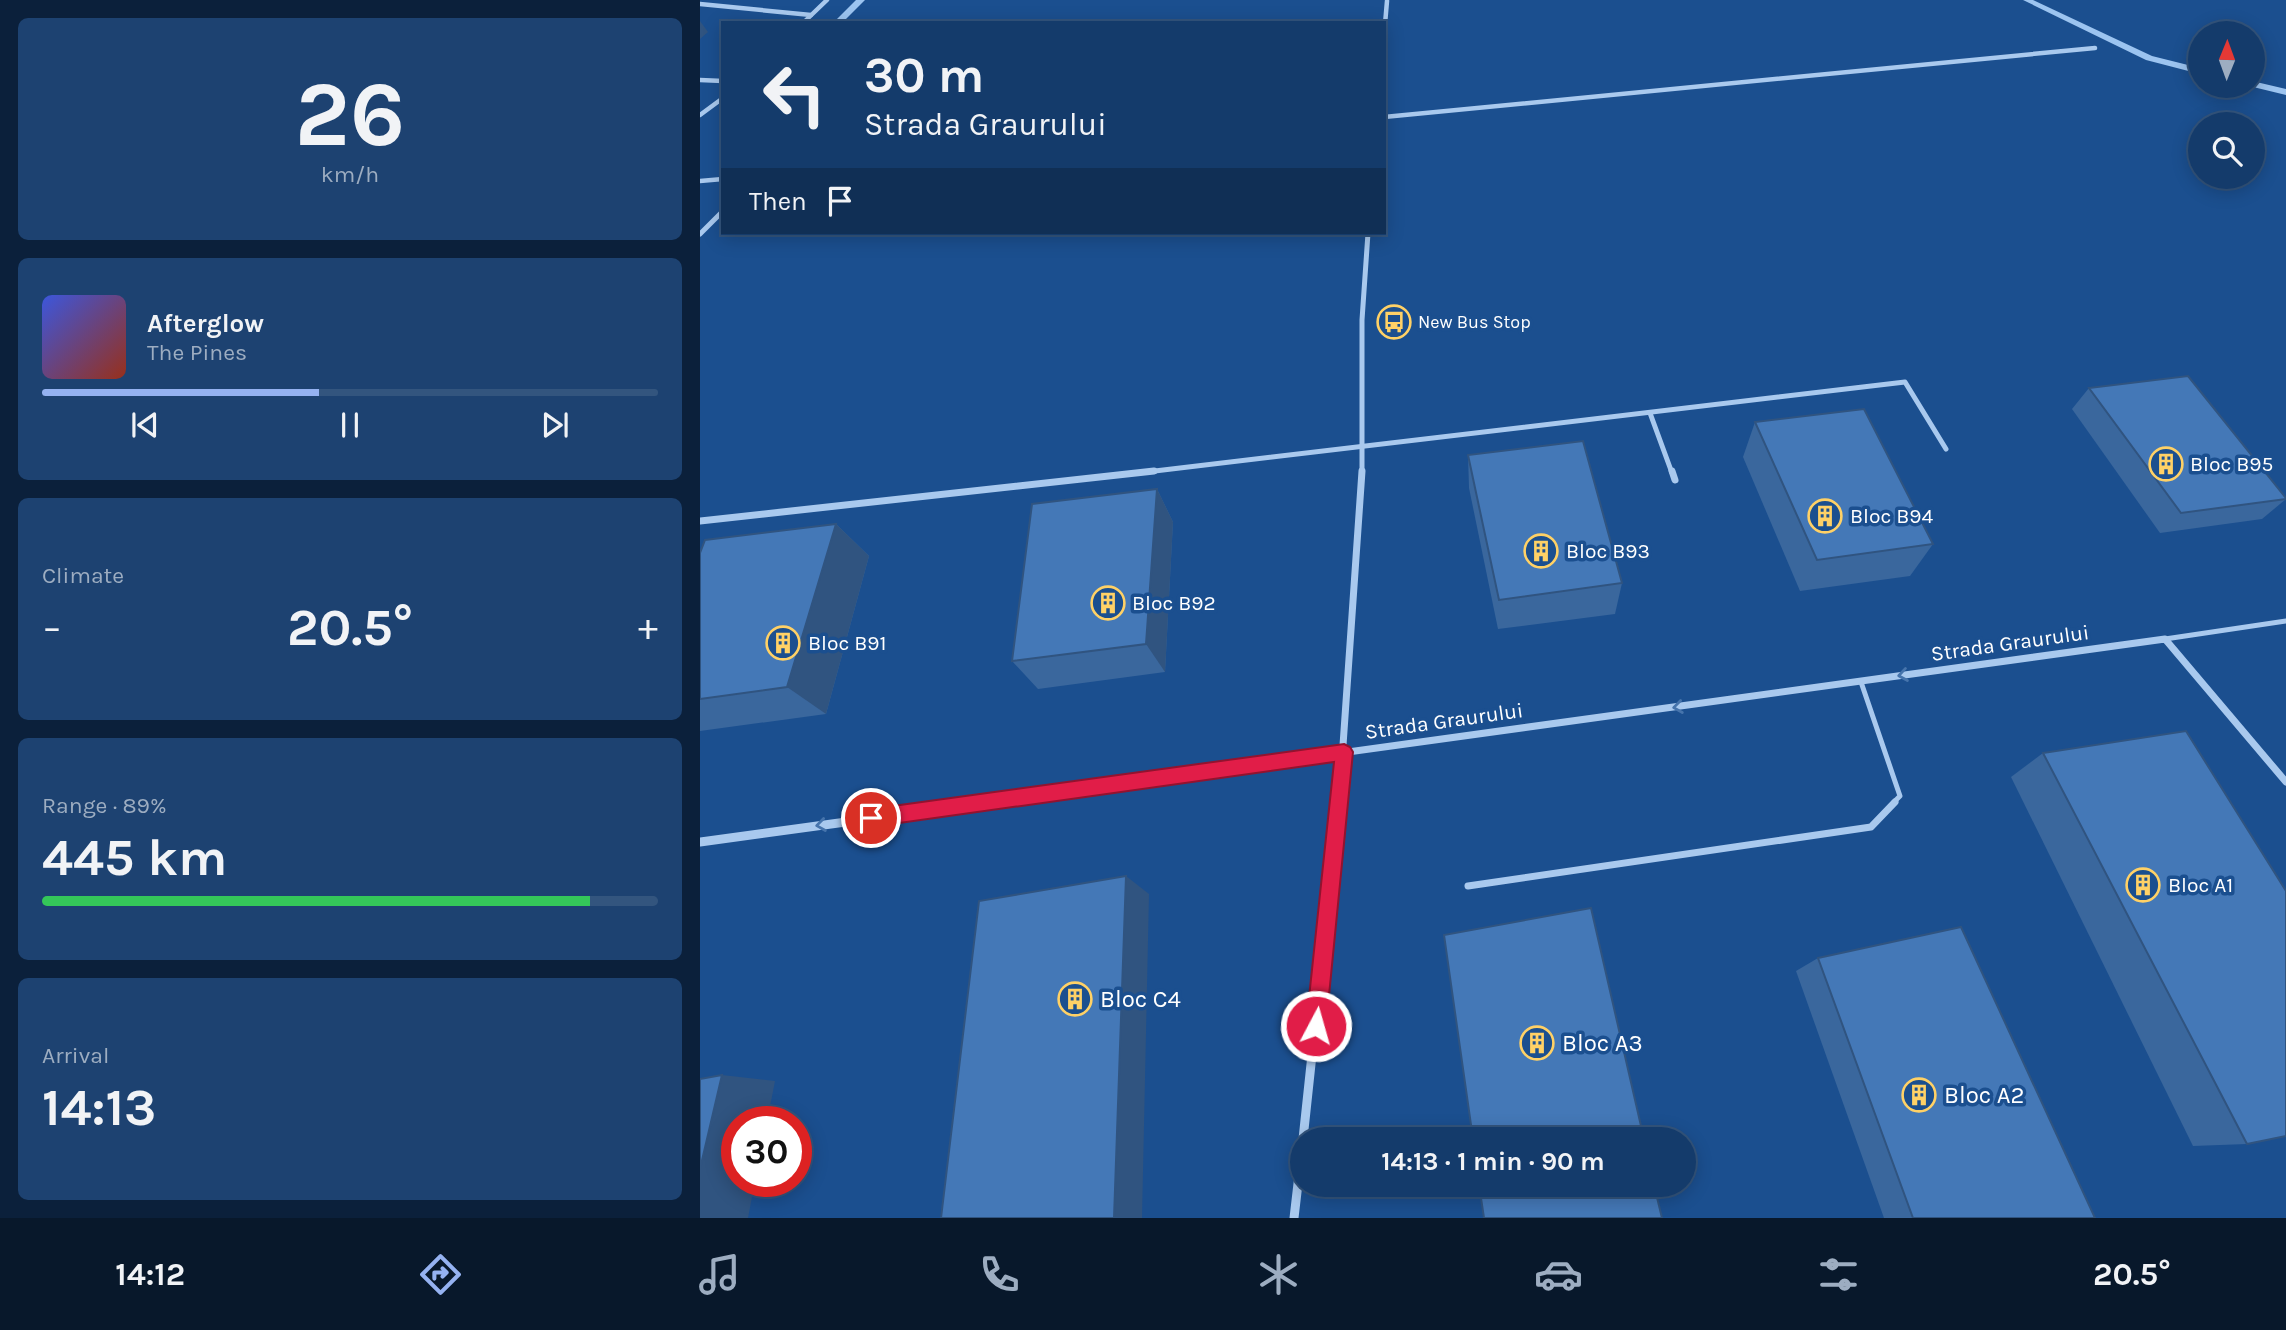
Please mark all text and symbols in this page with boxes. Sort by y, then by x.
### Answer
north arrow [2188,21,2264,98]
map controls [2188,21,2265,189]
text: 30 m [864,47,984,104]
icon: left [749,49,840,140]
text: 26 [295,62,405,168]
text: Strada Graurului [864,106,1107,143]
button: search [2188,112,2265,189]
text: km/h [321,161,379,188]
icon: arrive [821,182,859,220]
text: Then [749,186,807,217]
bus stop icon: New Bus Stop [1375,303,1413,341]
text: Afterglow [147,308,264,339]
place label: New Bus Stop [1418,311,1531,333]
text: The Pines [147,339,247,366]
icon: previous [126,406,164,444]
icon: pause [331,406,369,444]
icon: next [536,406,574,444]
building icon: Bloc B95 [2147,445,2185,483]
place label: Bloc B95 [2190,452,2273,476]
building icon: Bloc B94 [1806,497,1844,535]
place label: Bloc B94 [1850,504,1933,528]
building icon: Bloc B93 [1522,532,1560,570]
place label: Bloc B93 [1566,539,1650,563]
text: Climate [42,562,124,589]
building icon: Bloc B92 [1089,584,1127,622]
place label: Bloc B92 [1132,591,1216,615]
text: 20.5° [287,597,413,658]
text: − [42,605,62,650]
text: + [638,605,658,650]
street label: Strada Graurului [1929,620,2091,666]
building icon: Bloc B91 [764,624,802,662]
place label: Bloc B91 [808,631,886,655]
one-way arrow [1897,667,1909,682]
street label: Strada Graurului [1363,698,1525,744]
one-way arrow [1672,699,1683,714]
pin [841,788,901,848]
text: Range · 89% [42,792,167,819]
icon: arrive [852,799,890,837]
one-way arrow [815,817,827,832]
text: 445 km [42,827,227,888]
building icon: Bloc A1 [2124,866,2162,904]
place label: Bloc A1 [2168,873,2233,897]
building icon: Bloc C4 [1056,980,1094,1018]
place label: Bloc C4 [1100,985,1181,1013]
position arrow [1279,989,1353,1063]
building icon: Bloc A3 [1518,1024,1556,1062]
place label: Bloc A3 [1562,1029,1643,1057]
text: Arrival [42,1042,109,1069]
building icon: Bloc A2 [1900,1076,1938,1114]
text: 14:13 [42,1077,156,1138]
place label: Bloc A2 [1944,1081,2025,1109]
speed limit sign: 30 [721,1106,812,1197]
text: 14:13 · 1 min · 90 m [1381,1146,1605,1177]
icon: directions [416,1250,465,1299]
icon: music [695,1250,744,1299]
icon: phone [975,1250,1024,1299]
icon: climate [1254,1250,1303,1299]
icon: car [1534,1250,1583,1299]
icon: filters [1814,1250,1863,1299]
text: 14:12 [115,1256,185,1293]
text: 20.5° [2093,1256,2171,1293]

